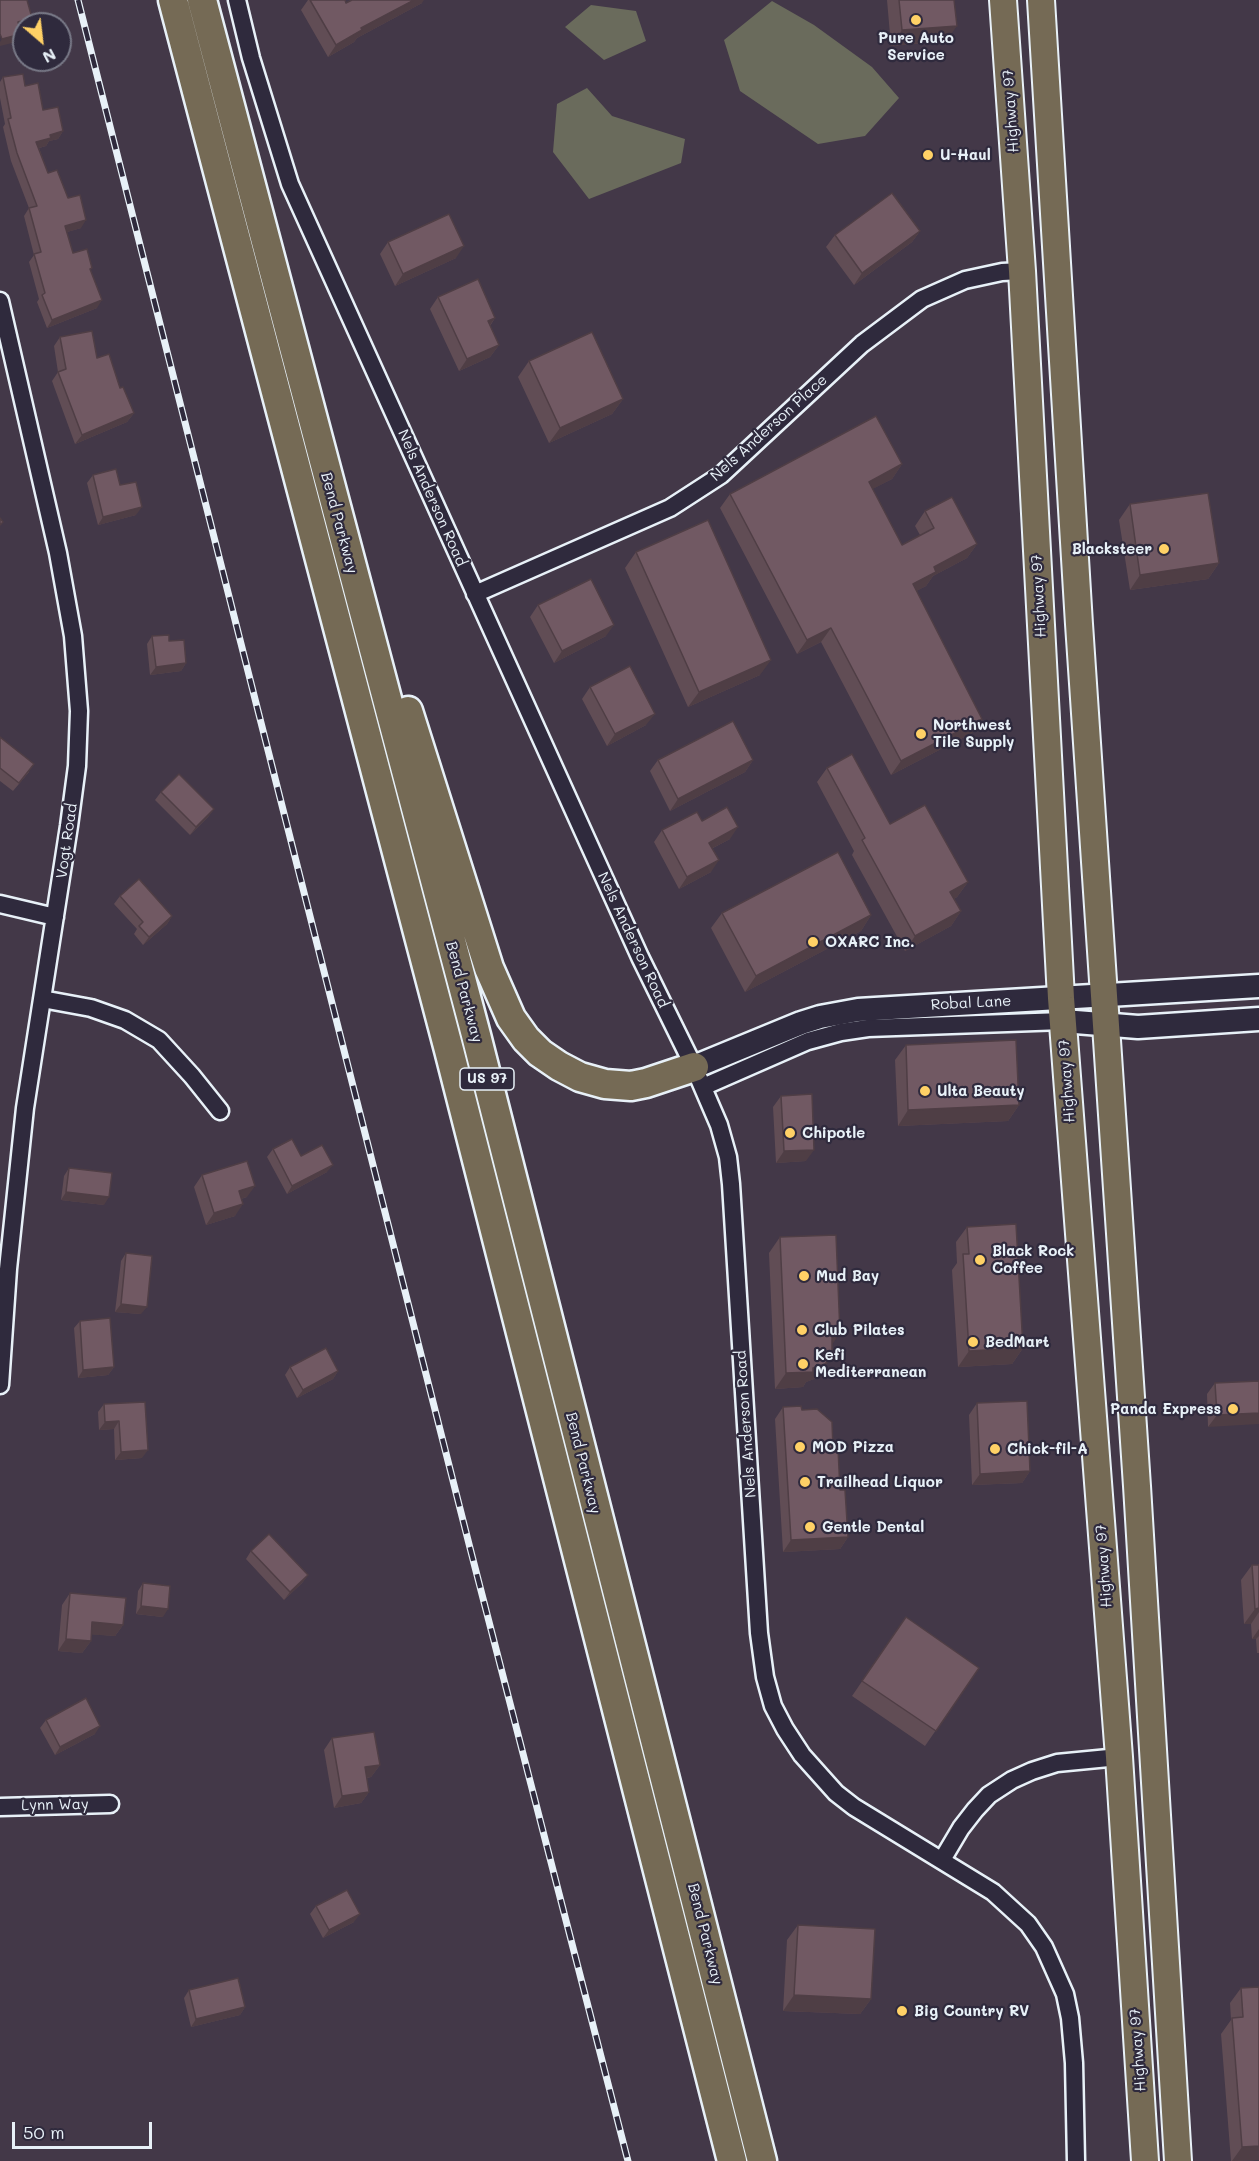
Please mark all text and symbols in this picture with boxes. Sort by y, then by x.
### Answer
north arrow [12,12,72,72]
marker: Pure Auto Service [909,13,923,27]
place label: Pure Auto Service [878,29,954,64]
text: N [39,44,60,69]
street label: Highway 97 [999,69,1023,153]
place label: U-Haul [940,146,991,164]
marker: U-Haul [921,148,935,162]
street label: Nels Anderson Place [707,371,831,485]
street label: Nels Anderson Road [394,427,470,569]
street label: Bend Parkway [317,470,361,576]
place label: Blacksteer [1072,540,1152,558]
marker: Blacksteer [1157,542,1171,556]
street label: Highway 97 [1028,554,1050,638]
place label: Northwest Tile Supply [933,716,1014,751]
marker: Northwest Tile Supply [914,727,928,741]
street label: Vogt Road [53,802,81,880]
street label: Nels Anderson Road [594,869,672,1011]
place label: OXARC Inc. [825,933,915,951]
marker: OXARC Inc. [806,935,820,949]
street label: Bend Parkway [442,939,486,1045]
street label: Robal Lane [930,992,1012,1014]
street label: Highway 97 [1055,1039,1079,1123]
road number: US 97 [460,1068,514,1090]
place label: Ulta Beauty [937,1082,1025,1100]
marker: Ulta Beauty [918,1084,932,1098]
place label: Chipotle [802,1124,865,1142]
marker: Chipotle [783,1126,797,1140]
place label: Black Rock Coffee [992,1242,1074,1277]
marker: Black Rock Coffee [973,1253,987,1267]
place label: Mud Bay [816,1267,879,1285]
marker: Mud Bay [797,1269,811,1283]
place label: Club Pilates [814,1321,904,1339]
marker: Club Pilates [795,1323,809,1337]
place label: BedMart [985,1333,1049,1351]
marker: BedMart [966,1335,980,1349]
place label: Kefi Mediterranean [815,1346,926,1381]
street label: Nels Anderson Road [732,1350,760,1498]
marker: Kefi Mediterranean [796,1357,810,1371]
place label: Panda Express [1110,1400,1221,1418]
marker: Panda Express [1226,1402,1240,1416]
street label: Bend Parkway [562,1410,604,1516]
place label: MOD Pizza [812,1438,894,1456]
marker: MOD Pizza [793,1440,807,1454]
place label: Chick-fil-A [1007,1440,1088,1458]
marker: Chick-fil-A [988,1442,1002,1456]
place label: Trailhead Liquor [817,1473,943,1491]
marker: Trailhead Liquor [798,1475,812,1489]
place label: Gentle Dental [822,1518,924,1536]
marker: Gentle Dental [803,1520,817,1534]
street label: Highway 97 [1092,1524,1116,1608]
street label: Lynn Way [21,1795,89,1815]
street label: Bend Parkway [684,1881,726,1987]
place label: Big Country RV [914,2002,1029,2020]
marker: Big Country RV [895,2004,909,2018]
street label: Highway 97 [1126,2008,1150,2092]
scale bar [15,2110,154,2148]
text: 50 m [23,2120,65,2144]

